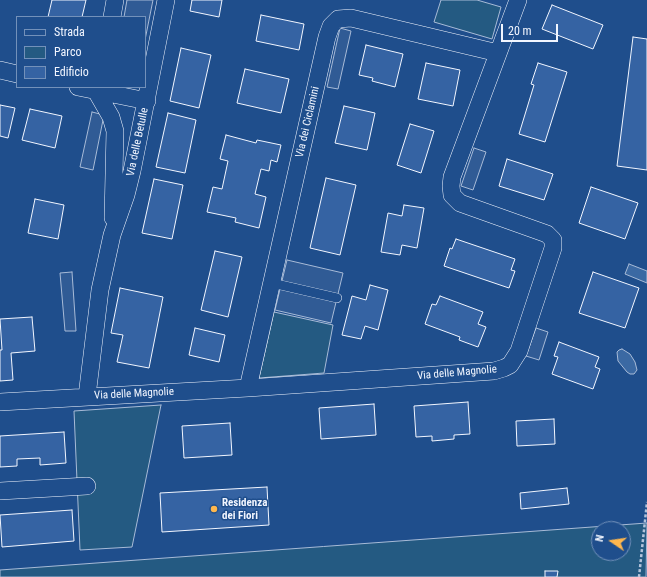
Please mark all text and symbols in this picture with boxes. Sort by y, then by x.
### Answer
legend [16,16,146,88]
scale bar [503,16,560,42]
text: 20 m [508,24,532,38]
text: Strada [54,25,85,39]
text: Parco [54,45,81,59]
text: Edificio [54,65,89,79]
street label: Via dei Ciclamini [293,85,323,159]
street label: Via delle Betulle [124,107,152,177]
street label: Via delle Magnolie [417,363,497,383]
street label: Via delle Magnolie [94,385,174,403]
place label: Residenza dei Fiori [222,496,267,522]
marker: Residenza dei Fiori [209,504,219,514]
north arrow [591,521,631,561]
text: N [593,534,607,543]

